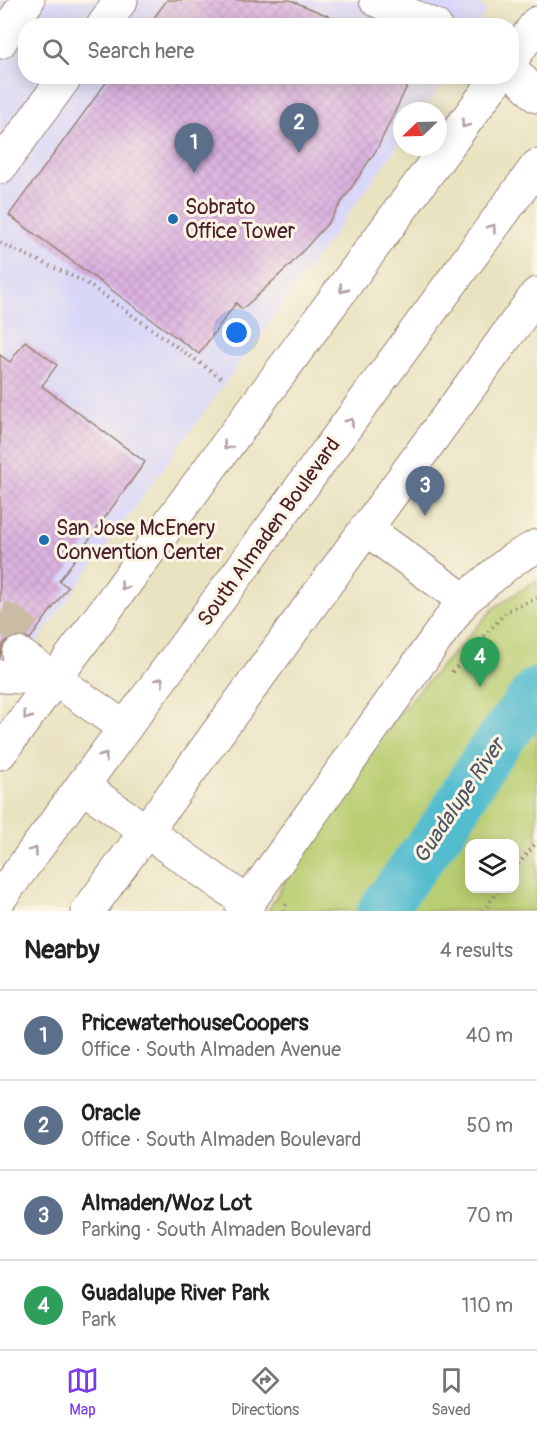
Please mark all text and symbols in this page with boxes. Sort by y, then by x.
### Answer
search box [18,18,519,84]
icon: search [39,35,72,68]
text: Search here [87,37,194,65]
north arrow [393,102,447,156]
pin: 2 [280,104,318,153]
one-way arrow [461,117,472,128]
pin: 1 [174,124,214,173]
place label: Sobrato Office Tower [185,194,296,245]
marker: Sobrato Office Tower [166,212,180,226]
one-way arrow [485,223,496,234]
one-way arrow [340,283,351,294]
your location [222,318,251,347]
one-way arrow [343,417,354,428]
street label: South Almaden Boulevard [192,432,346,632]
one-way arrow [223,439,234,450]
pin: 3 [406,466,444,516]
place label: San Jose McEnery Convention Center [56,515,224,566]
marker: San Jose McEnery Convention Center [37,533,51,547]
one-way arrow [120,580,131,591]
pin: 4 [460,638,500,687]
one-way arrow [153,676,164,687]
one-way arrow [24,709,35,720]
water label: Guadalupe River [407,730,513,869]
one-way arrow [96,752,107,763]
map controls [465,839,519,893]
button: layers [465,839,519,893]
one-way arrow [27,847,38,858]
text: Nearby [24,934,100,966]
text: 4 results [440,938,513,963]
text: PricewaterhouseCoopers [81,1009,309,1037]
text: 1 [40,1023,47,1048]
text: 40 m [466,1023,513,1048]
text: Office · South Almaden Avenue [81,1037,341,1062]
text: Oracle [81,1099,140,1127]
text: 2 [38,1113,49,1138]
text: 50 m [466,1113,513,1138]
text: Office · South Almaden Boulevard [81,1127,361,1152]
text: Almaden/Woz Lot [81,1189,252,1217]
text: 3 [38,1203,49,1228]
text: 70 m [467,1203,513,1228]
text: Parking · South Almaden Boulevard [81,1217,372,1242]
text: Guadalupe River Park [81,1279,269,1307]
text: 4 [38,1293,49,1318]
text: 110 m [462,1293,513,1318]
text: Park [81,1307,116,1332]
tab: Map [66,1364,99,1420]
tab: Directions [231,1364,299,1420]
tab: Saved [431,1364,471,1420]

